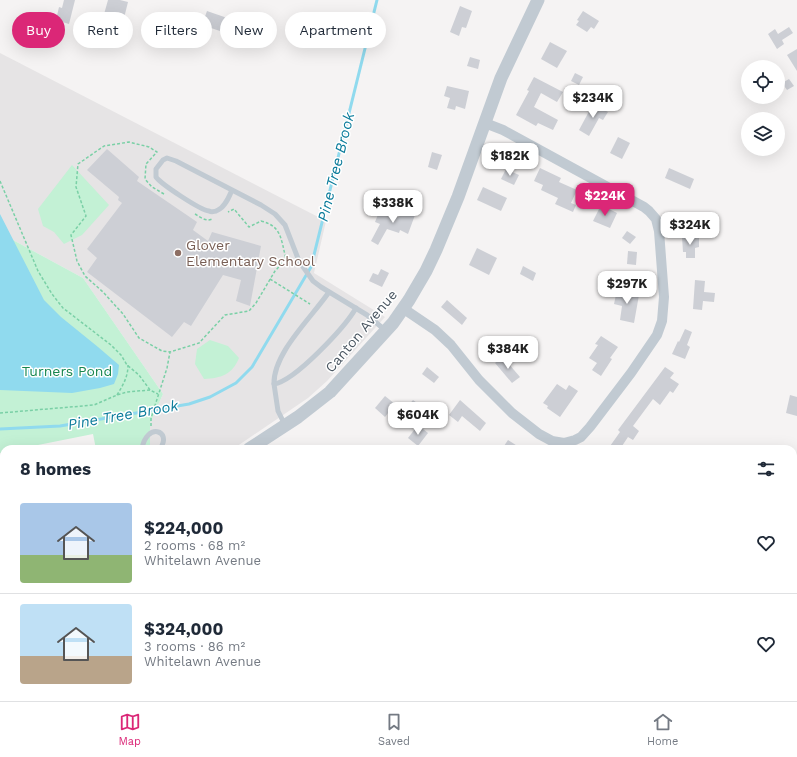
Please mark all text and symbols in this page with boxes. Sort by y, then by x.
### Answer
chip: Buy [12,12,65,48]
chip: Rent [73,12,133,48]
chip: Filters [141,12,212,48]
chip: New [220,12,277,48]
chip: Apartment [285,12,386,48]
map controls [741,60,785,156]
button: locate [741,60,785,104]
pin: $234K [565,85,621,119]
text: $234K [572,90,614,105]
water label: Pine Tree Brook [314,110,358,224]
button: layers [741,112,785,156]
pin: $182K [482,143,538,177]
text: $182K [491,148,529,163]
pin: $224K [577,183,633,217]
text: $224K [584,188,626,203]
pin: $338K [365,190,421,224]
text: $338K [373,195,413,210]
pin: $324K [662,212,718,246]
text: $324K [669,217,711,232]
place label: Glover Elementary School [186,237,316,269]
marker: Glover Elementary School [173,248,183,258]
pin: $297K [599,271,655,305]
text: $297K [607,276,647,291]
street label: Canton Avenue [322,286,400,376]
pin: $384K [480,336,536,370]
text: $384K [487,341,529,356]
park label: Turners Pond [22,363,112,379]
water label: Pine Tree Brook [66,396,181,434]
pin: $604K [390,402,446,436]
text: $604K [397,407,439,422]
icon: filters [755,458,777,480]
text: 8 homes [20,459,91,479]
text: $224,000 [144,518,223,538]
icon: home [52,519,100,567]
icon: heart [755,532,777,554]
text: 2 rooms · 68 m² [144,538,245,553]
text: Whitelawn Avenue [144,553,261,568]
text: $324,000 [144,619,223,639]
icon: home [52,620,100,668]
icon: heart [755,633,777,655]
text: 3 rooms · 86 m² [144,639,245,654]
text: Whitelawn Avenue [144,654,261,669]
tab: Map [119,711,141,748]
tab: Saved [378,711,410,748]
tab: Home [647,711,678,748]

